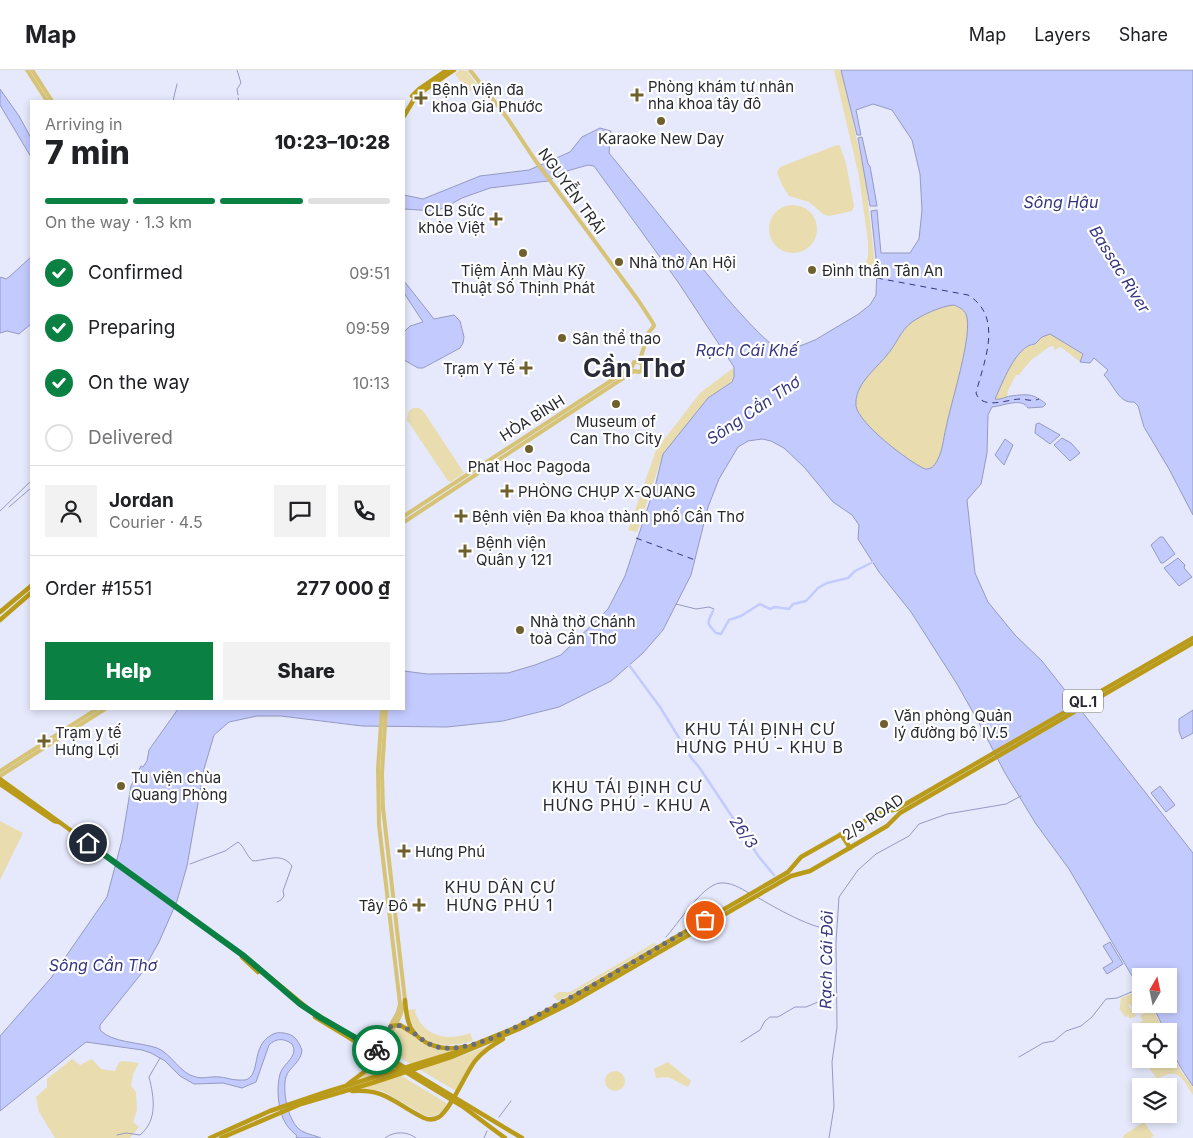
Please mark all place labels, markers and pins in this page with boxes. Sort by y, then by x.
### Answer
place label: Phòng khám tư nhân nha khoa tây đô [648,77,794,113]
place label: Bệnh viện đa khoa Gia Phước [432,80,543,116]
marker: Phòng khám tư nhân nha khoa tây đô [630,88,644,102]
marker: Bệnh viện đa khoa Gia Phước [414,91,428,105]
marker: Karaoke New Day [655,115,667,127]
place label: Karaoke New Day [598,129,725,148]
place label: CLB Sức khỏe Việt [418,201,485,237]
marker: CLB Sức khỏe Việt [489,212,503,226]
marker: Tiệm Ảnh Màu Kỹ Thuật Số Thịnh Phát [517,247,529,259]
place label: Nhà thờ An Hội [629,253,736,272]
marker: Nhà thờ An Hội [613,256,625,268]
place label: Tiệm Ảnh Màu Kỹ Thuật Số Thịnh Phát [451,261,595,297]
place label: Đình thần Tân An [822,261,943,280]
marker: Đình thần Tân An [806,264,818,276]
place label: Sân thể thao [572,329,661,348]
marker: Sân thể thao [556,332,568,344]
place label: Trạm Y Tế [443,359,515,378]
marker: Trạm Y Tế [519,361,533,375]
marker: Museum of Can Tho City [610,398,622,410]
place label: Museum of Can Tho City [570,412,663,448]
marker: Phat Hoc Pagoda [523,443,535,455]
place label: Phat Hoc Pagoda [468,457,590,476]
place label: PHÒNG CHỤP X-QUANG [518,482,696,501]
marker: PHÒNG CHỤP X-QUANG [500,484,514,498]
place label: Bệnh viện Đa khoa thành phố Cần Thơ [472,507,744,526]
marker: Bệnh viện Đa khoa thành phố Cần Thơ [454,509,468,523]
place label: Bệnh viện Quân y 121 [476,533,552,569]
marker: Bệnh viện Quân y 121 [458,544,472,558]
place label: Nhà thờ Chánh toà Cần Thơ [530,612,636,648]
marker: Nhà thờ Chánh toà Cần Thơ [514,624,526,636]
place label: Văn phòng Quản lý đường bộ IV.5 [894,706,1012,742]
marker: Văn phòng Quản lý đường bộ IV.5 [878,718,890,730]
place label: Trạm y tế Hưng Lợi [55,723,121,759]
marker: Trạm y tế Hưng Lợi [37,734,51,748]
place label: Tu viện chùa Quang Phòng [131,768,228,804]
marker: Tu viện chùa Quang Phòng [115,780,127,792]
pin [67,822,109,864]
place label: Hưng Phú [415,842,485,861]
marker: Hưng Phú [397,844,411,858]
place label: Tây Đô [359,896,408,915]
marker: Tây Đô [412,898,426,912]
pin [684,899,726,941]

